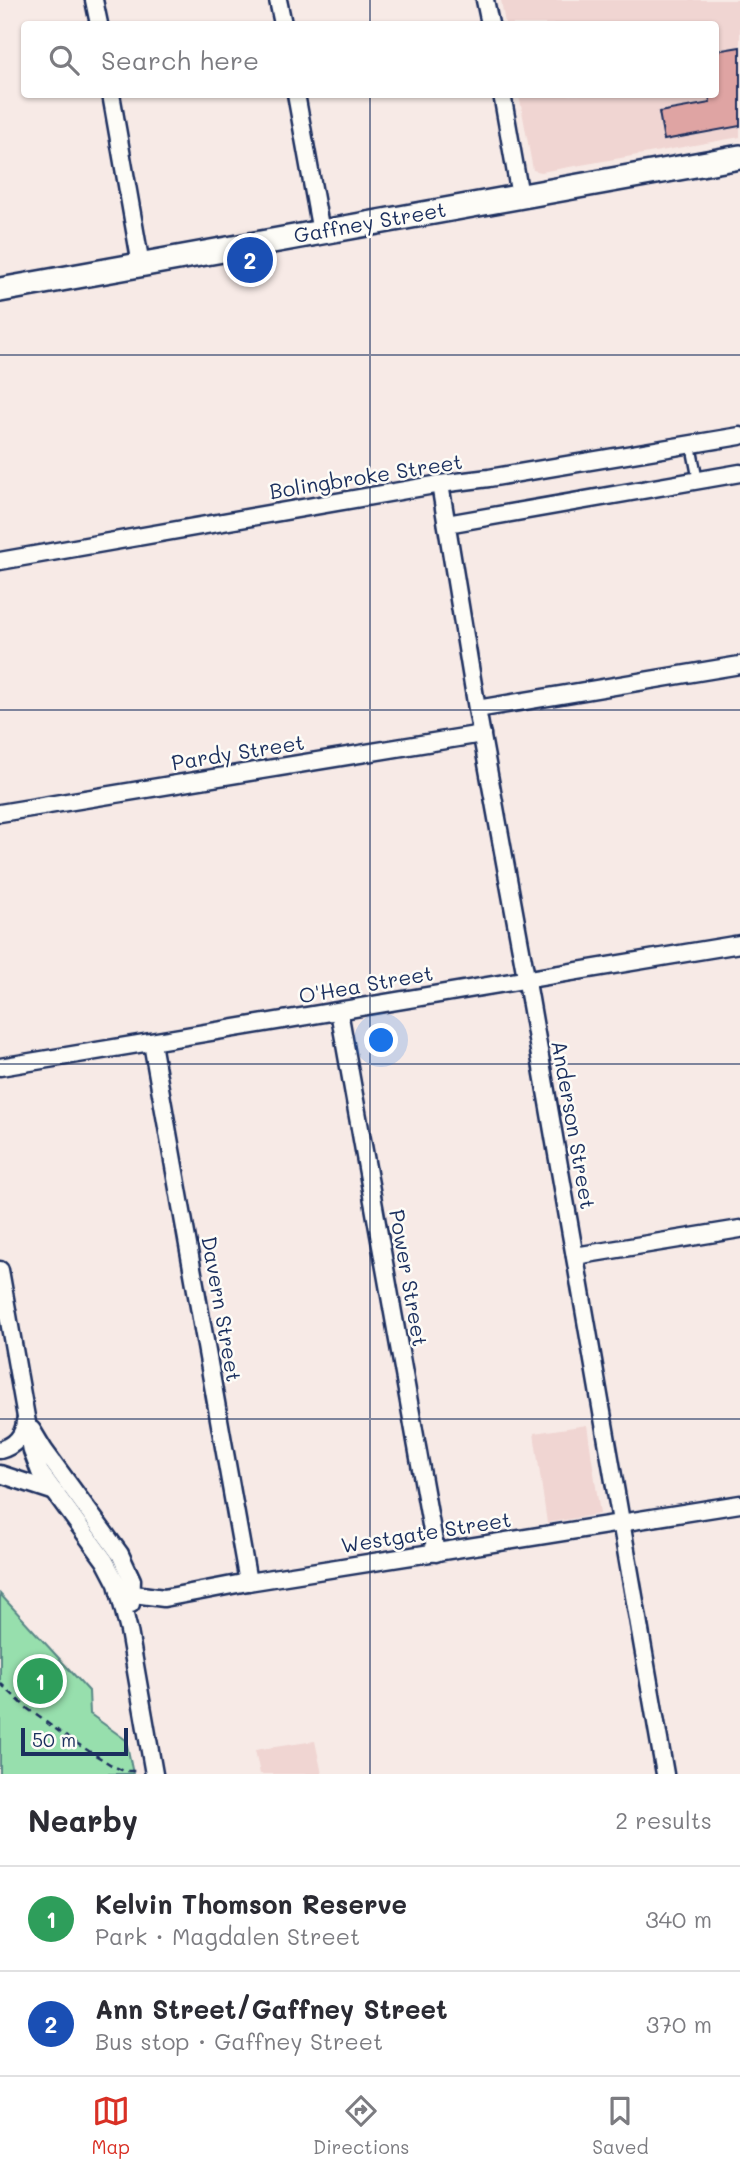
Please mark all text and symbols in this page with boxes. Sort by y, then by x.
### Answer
search box [21,21,719,98]
icon: search [45,41,83,79]
text: Search here [101,43,259,77]
street label: Gaffney Street [291,195,448,248]
pin: 2 [227,234,273,286]
street label: Bolingbroke Street [267,447,464,504]
street label: Pardy Street [169,728,306,775]
street label: O'Hea Street [296,958,435,1009]
your location [364,1023,398,1057]
street label: Anderson Street [546,1038,603,1211]
street label: Power Street [384,1207,435,1348]
street label: Davern Street [196,1234,249,1384]
street label: Westgate Street [339,1505,513,1558]
pin: 1 [17,1655,63,1707]
scale bar [21,1725,128,1757]
text: 50 m [32,1727,76,1752]
text: Nearby [28,1800,138,1840]
text: 2 results [615,1805,712,1835]
text: Kelvin Thomson Reserve [95,1887,407,1921]
text: 1 [46,1904,56,1934]
text: 340 m [645,1904,712,1934]
text: Park · Magdalen Street [95,1921,360,1951]
text: Ann Street/Gaffney Street [95,1992,447,2026]
text: 2 [45,2009,57,2039]
text: 370 m [646,2009,712,2039]
text: Bus stop · Gaffney Street [95,2026,383,2056]
tab: Map [91,2092,130,2159]
tab: Directions [313,2092,409,2159]
tab: Saved [592,2092,649,2159]

